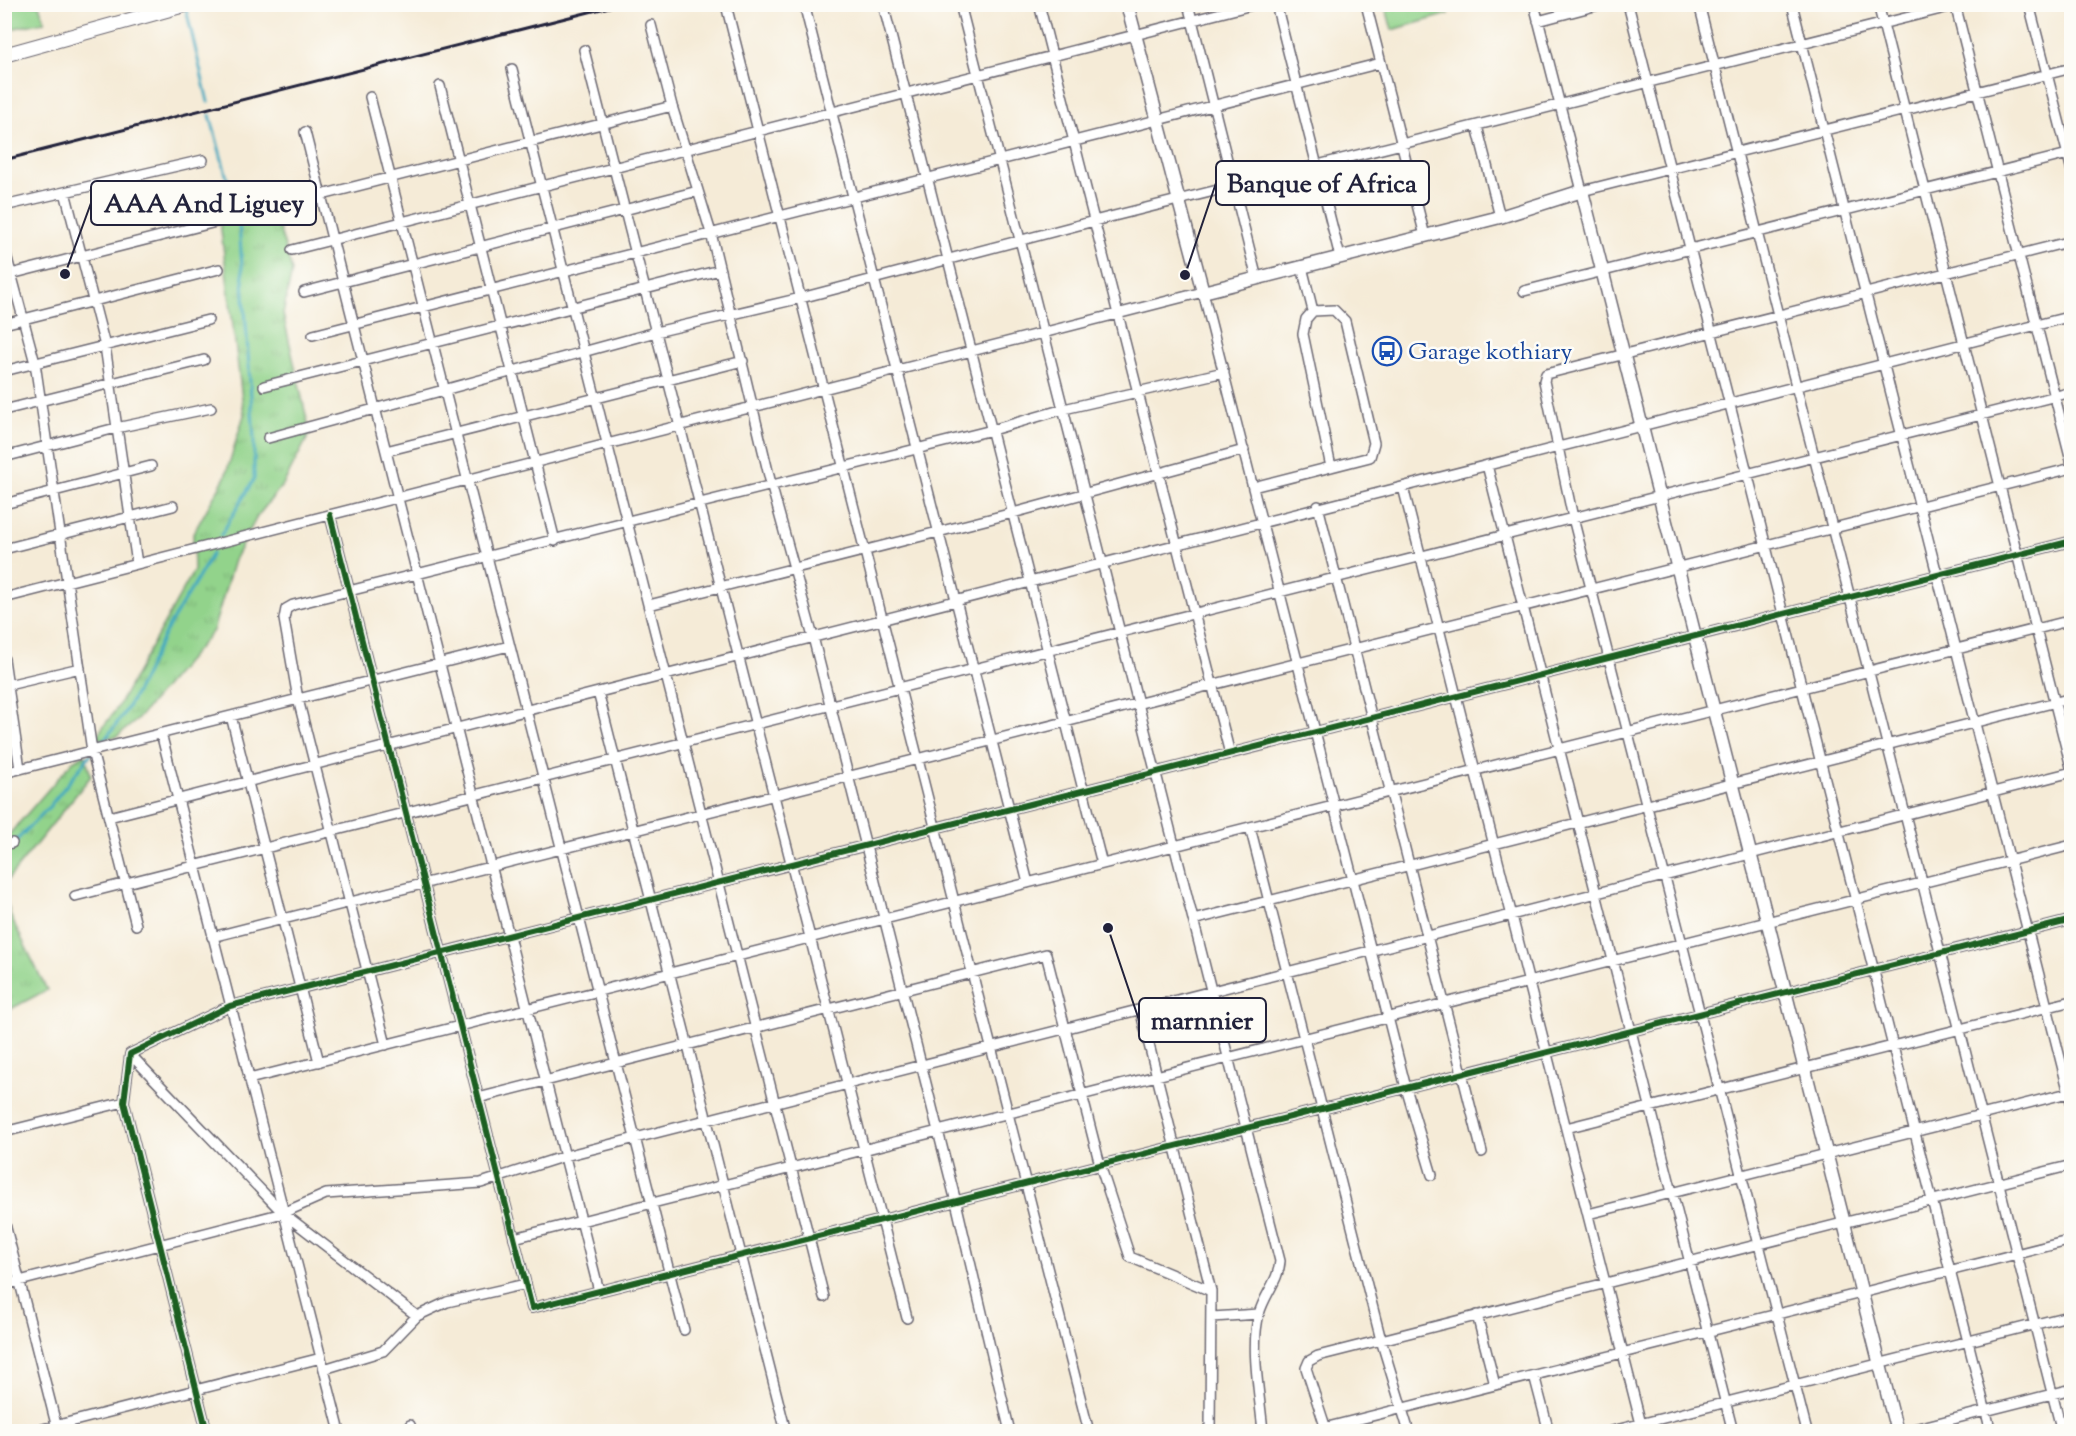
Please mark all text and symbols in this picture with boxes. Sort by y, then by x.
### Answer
callout: Banque of Africa [1216,161,1429,205]
text: Banque of Africa [1227,167,1417,204]
callout: AAA And Liguey [91,181,316,225]
text: AAA And Liguey [104,187,304,224]
bus stop icon: Garage kothiary [1371,335,1403,367]
place label: Garage kothiary [1408,336,1572,370]
callout: marnnier [1139,998,1266,1042]
text: marnnier [1151,1004,1254,1041]

